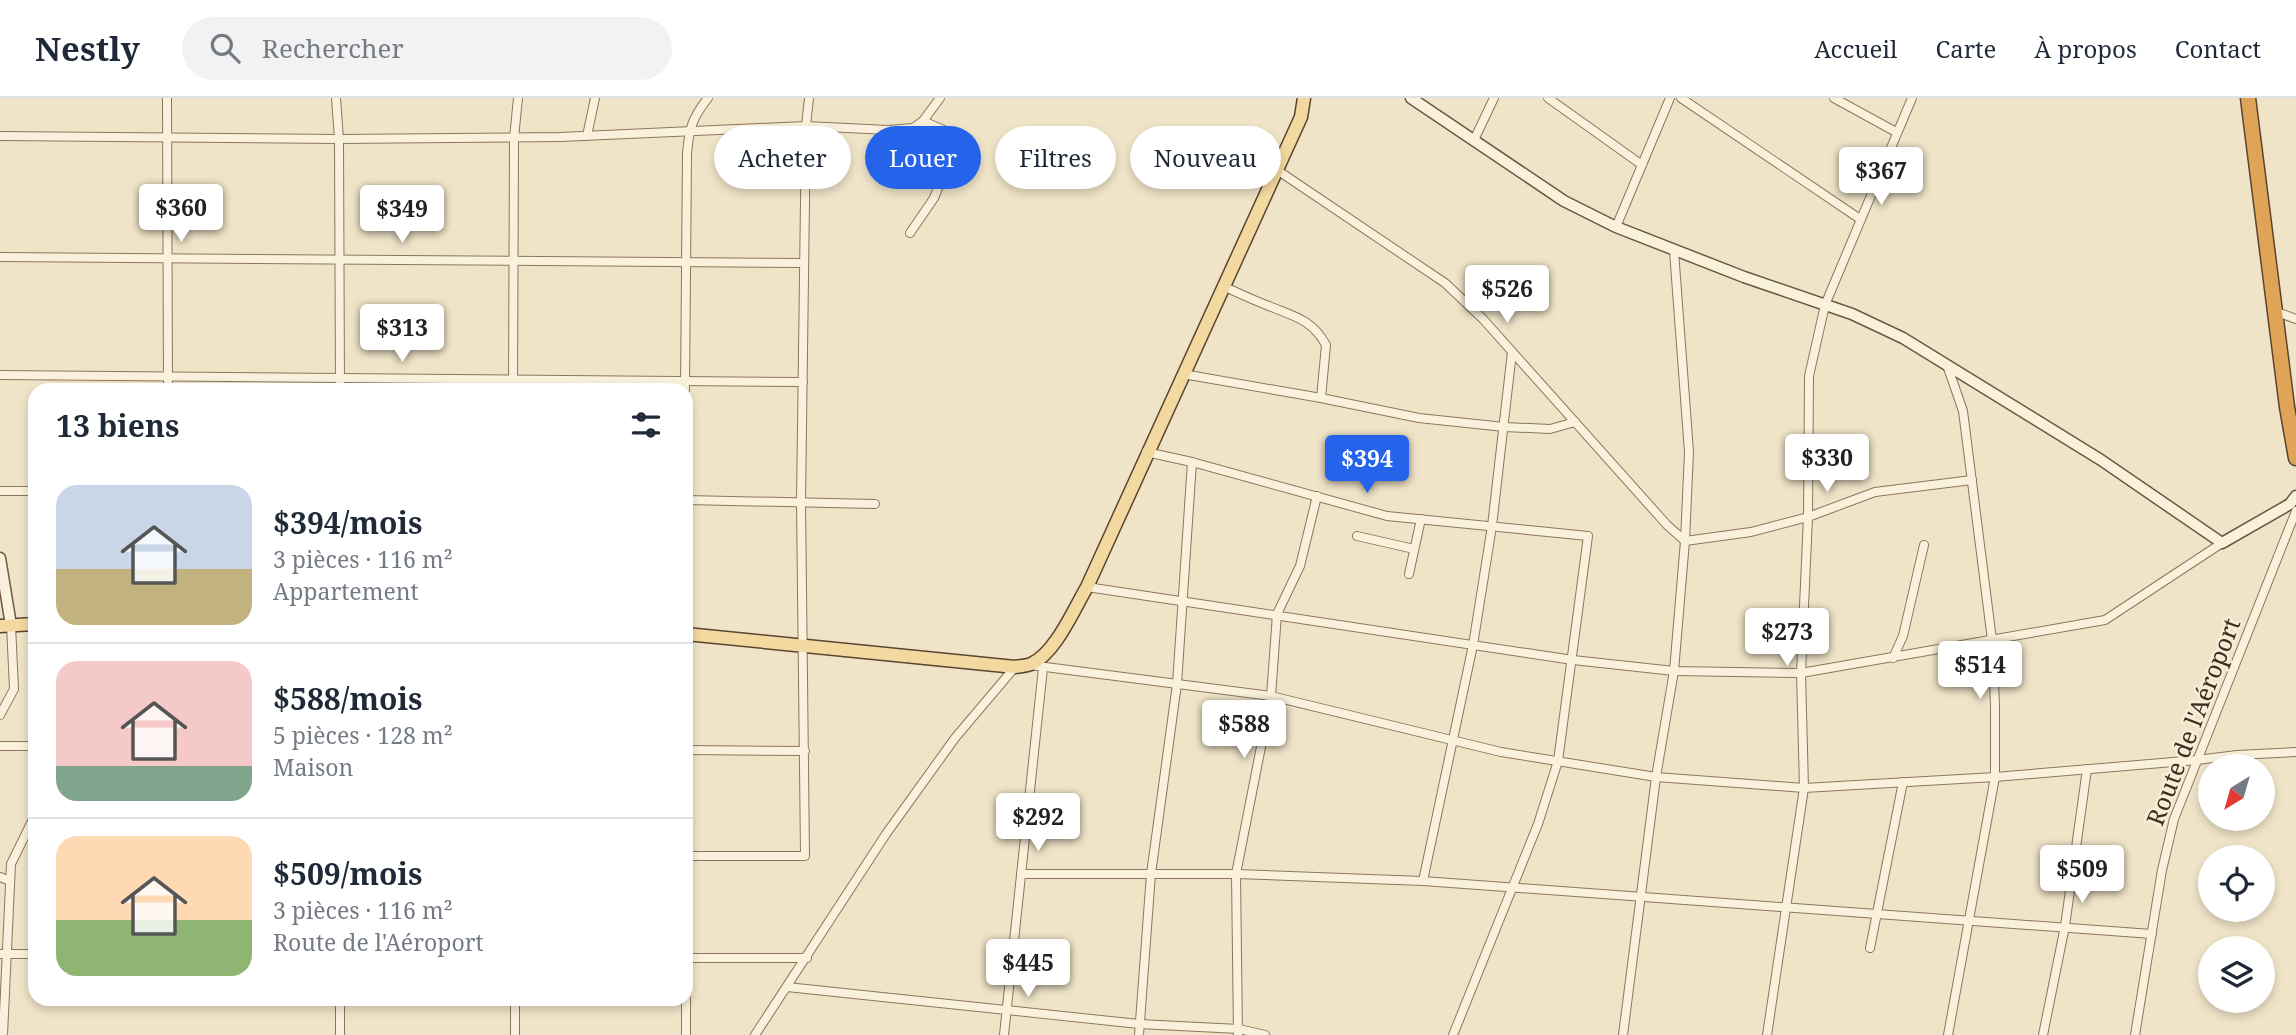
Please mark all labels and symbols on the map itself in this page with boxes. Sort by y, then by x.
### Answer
pin: $367 [1840,148,1922,207]
pin: $360 [140,184,222,244]
pin: $349 [361,186,443,245]
pin: $526 [1466,266,1548,325]
pin: $313 [361,304,443,364]
pin: $330 [1786,434,1868,494]
pin: $394 [1326,436,1408,495]
pin: $273 [1746,608,1828,668]
street label: Route de l'Aéroport [2138,613,2247,830]
pin: $514 [1939,642,2021,701]
pin: $588 [1203,700,1285,760]
north arrow [2198,754,2275,831]
pin: $292 [997,794,1079,853]
pin: $509 [2041,846,2123,905]
pin: $445 [987,940,1069,999]

